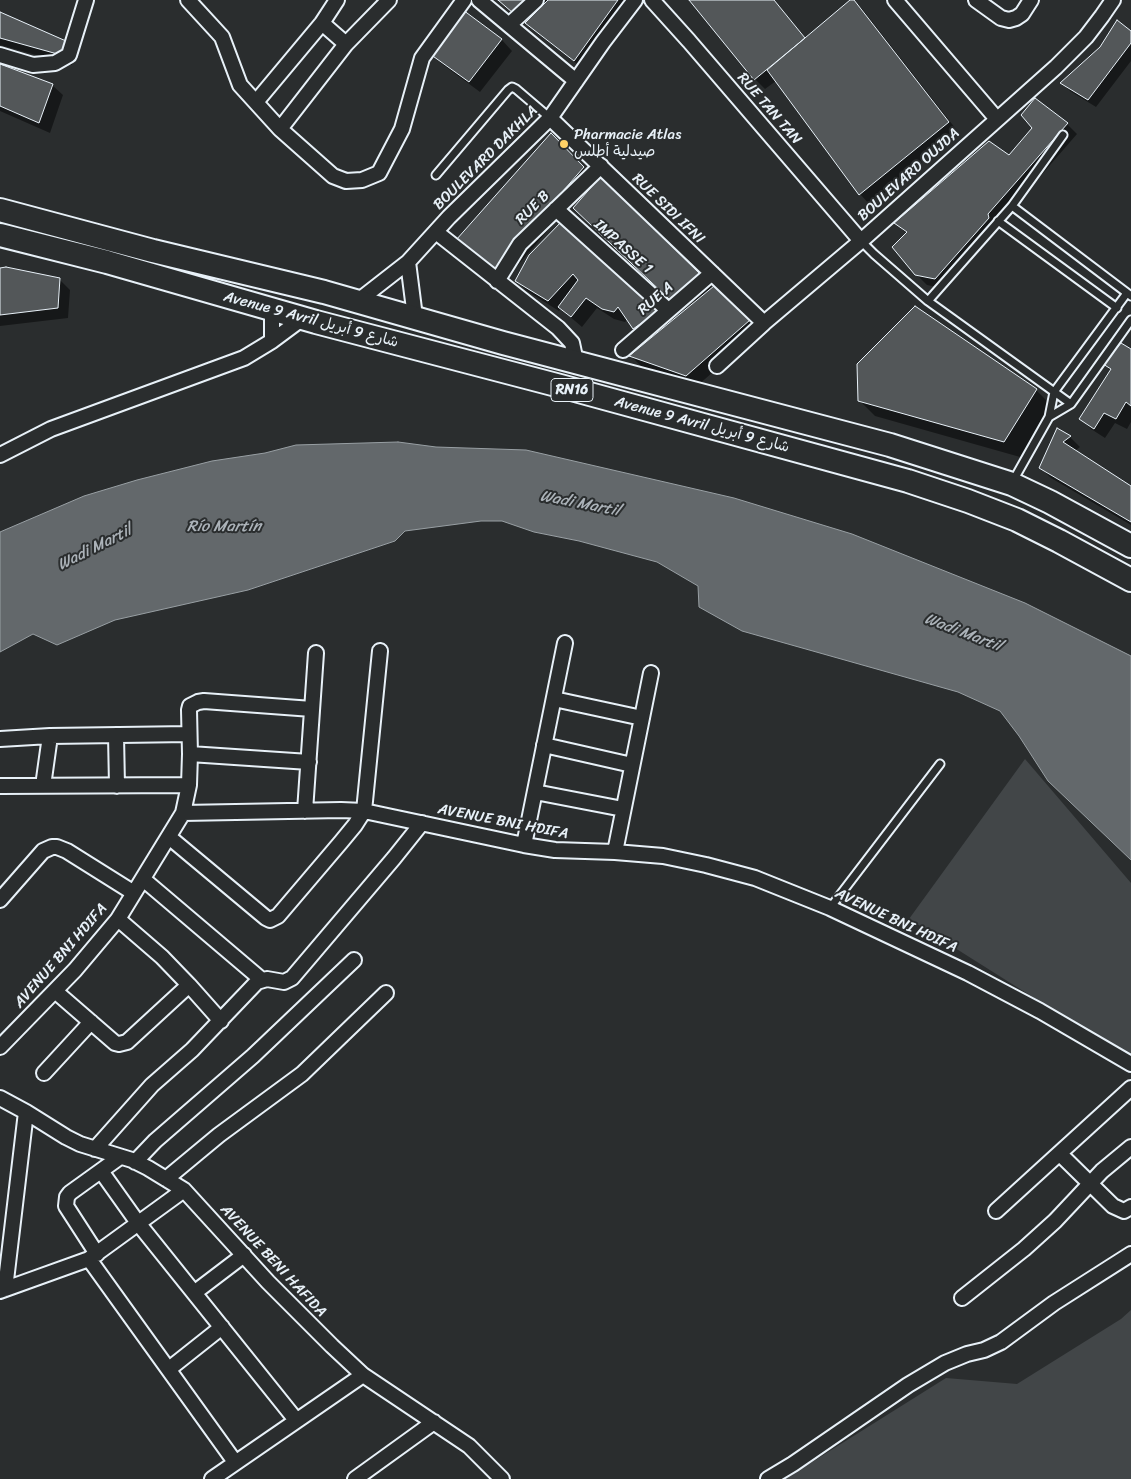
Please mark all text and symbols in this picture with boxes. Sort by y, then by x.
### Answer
street label: RUE TAN TAN [733,70,805,148]
street label: BOULEVARD DAKHLA [430,102,542,214]
street label: BOULEVARD OUJDA [855,125,963,225]
place label: Pharmacie Atlas صيدلية أطلس [574,126,681,161]
marker: Pharmacie Atlas صيدلية أطلس [558,138,570,150]
street label: RUE SIDI IFNI [628,170,708,248]
street label: RUE B [512,187,554,229]
street label: IMPASSE 1 [590,216,656,278]
street label: RUE A [635,279,677,319]
street label: Avenue 9 Avril شارع 9 أبريل [222,288,400,352]
road number: RN16 [551,378,593,402]
street label: Avenue 9 Avril شارع 9 أبريل [613,393,791,457]
water label: Wadi Martil [538,487,622,521]
water label: Río Martín [187,517,261,537]
water label: Wadi Martil [55,521,135,575]
water label: Wadi Martil [922,610,1004,656]
street label: AVENUE BNI HDIFA [436,801,570,843]
street label: AVENUE BNI HDIFA [832,885,960,957]
street label: AVENUE BNI HDIFA [11,900,111,1012]
street label: AVENUE BENI HAFIDA [216,1201,330,1321]

